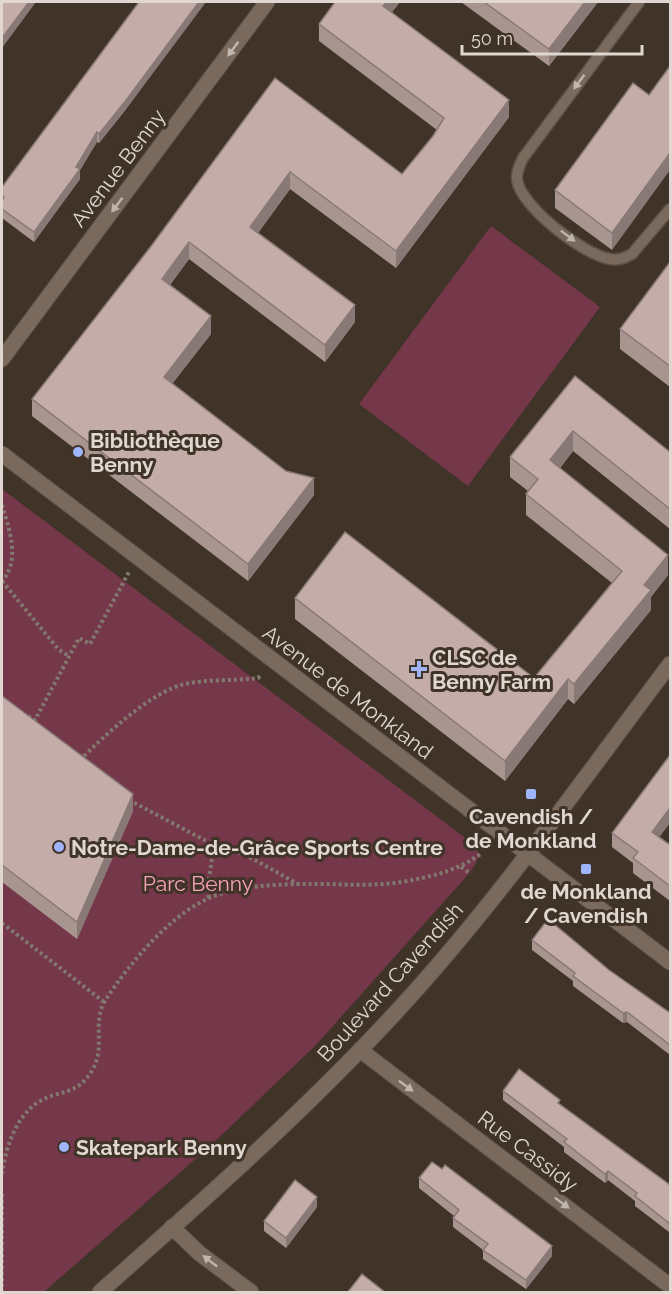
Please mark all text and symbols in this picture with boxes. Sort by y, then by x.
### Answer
scale bar [462,18,642,56]
text: 50 m [471,28,513,49]
one-way arrow [227,40,239,56]
one-way arrow [574,75,586,90]
street label: Avenue Benny [66,104,170,232]
one-way arrow [111,198,123,213]
one-way arrow [560,230,576,243]
place label: Bibliothèque Benny [90,428,220,477]
marker: Bibliothèque Benny [71,445,85,459]
street label: Avenue de Monkland [258,620,438,764]
place label: CLSC de Benny Farm [432,645,551,694]
marker: CLSC de Benny Farm [410,660,428,678]
marker: Cavendish / de Monkland [524,787,538,801]
place label: Cavendish / de Monkland [465,804,597,853]
place label: Notre-Dame-de-Grâce Sports Centre [71,835,443,860]
marker: Notre-Dame-de-Grâce Sports Centre [52,840,66,854]
marker: de Monkland / Cavendish [579,862,593,876]
park label: Parc Benny [143,871,253,896]
place label: de Monkland / Cavendish [520,879,652,928]
street label: Boulevard Cavendish [312,897,468,1067]
one-way arrow [398,1079,414,1092]
street label: Rue Cassidy [473,1105,583,1197]
place label: Skatepark Benny [76,1135,247,1160]
marker: Skatepark Benny [57,1140,71,1154]
one-way arrow [554,1197,569,1209]
one-way arrow [203,1256,218,1268]

